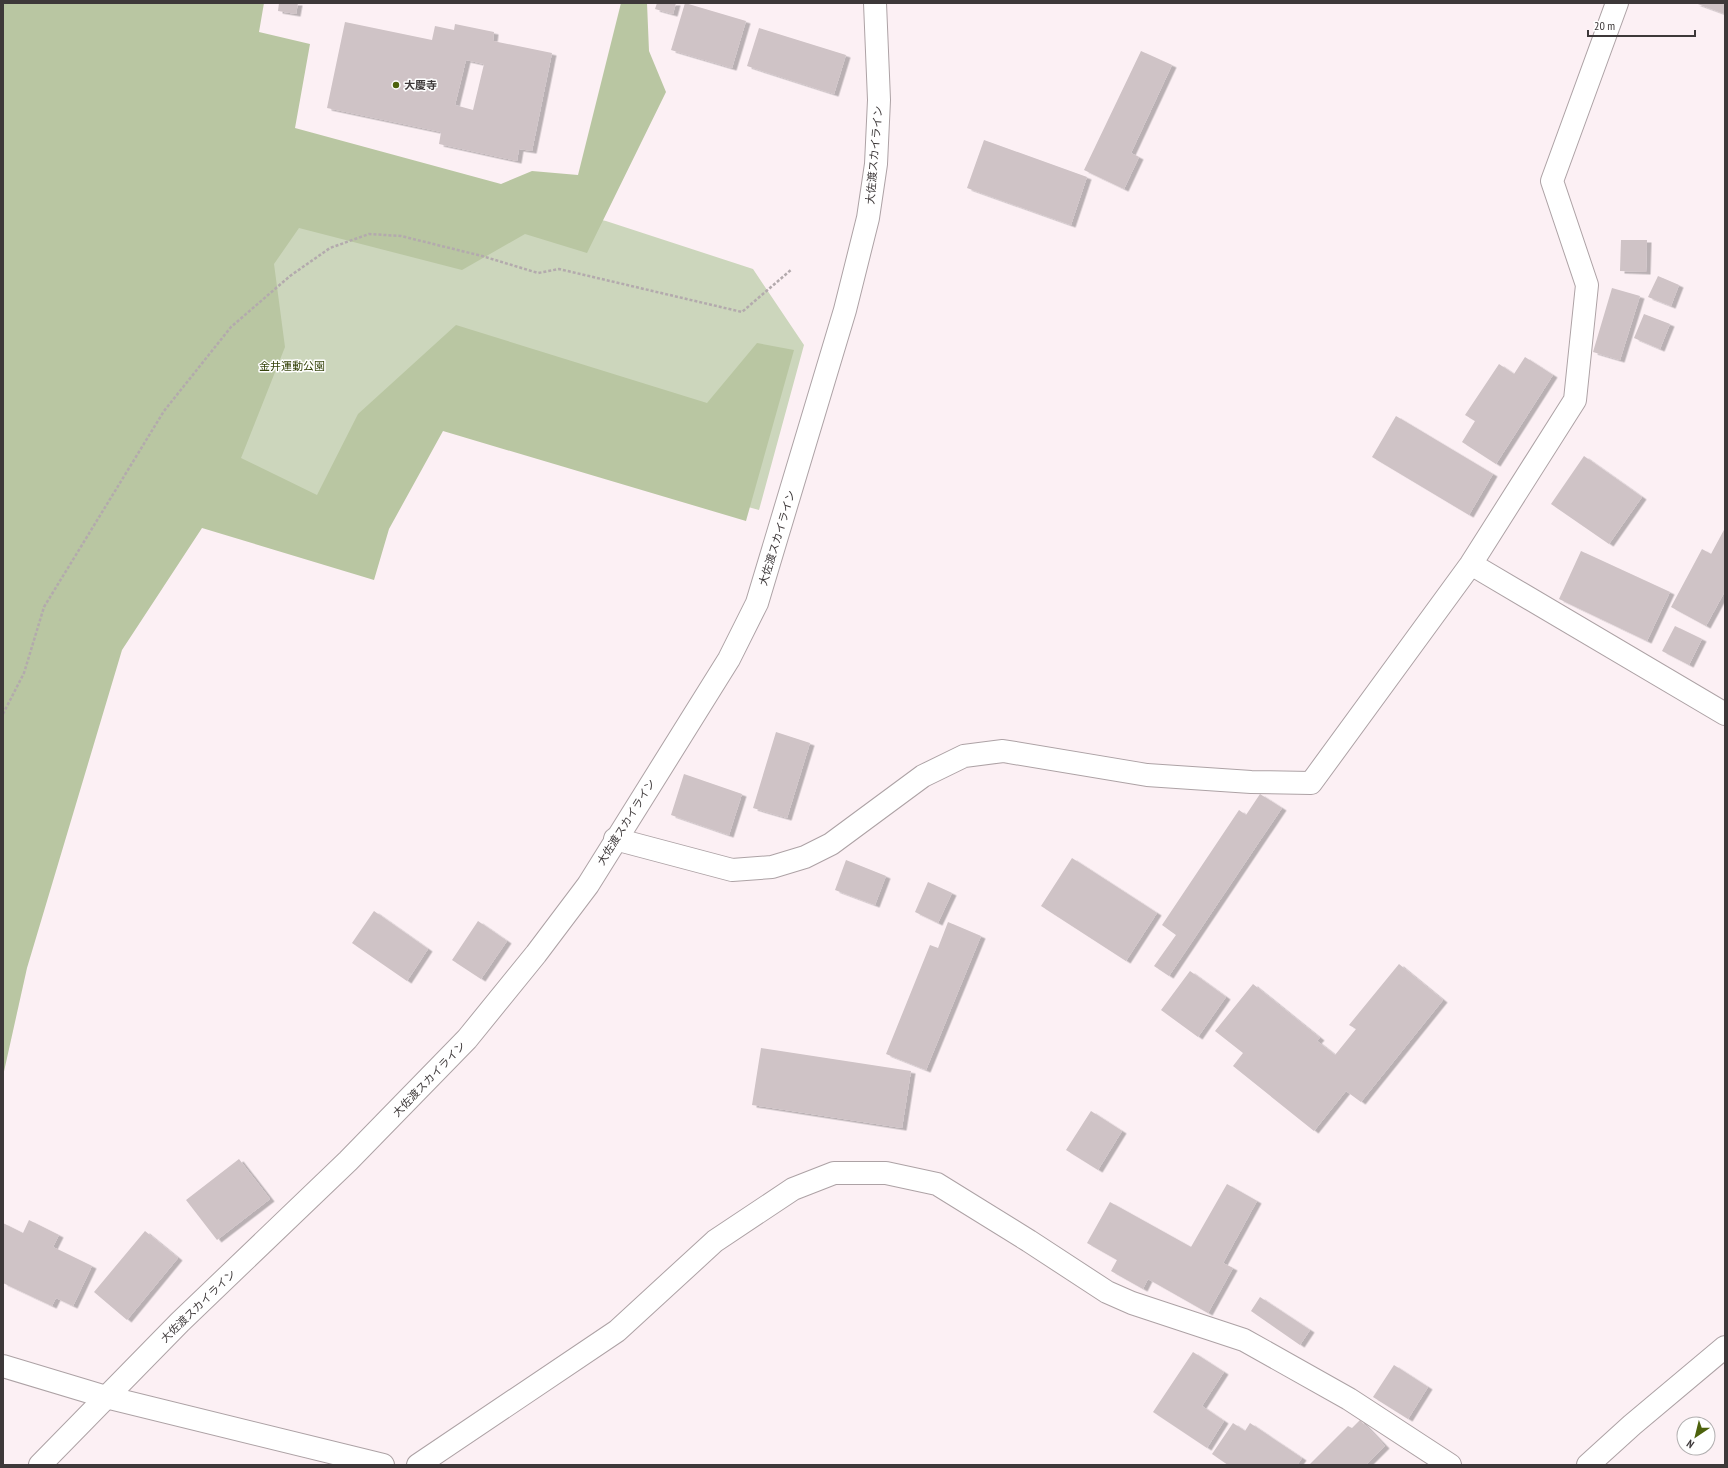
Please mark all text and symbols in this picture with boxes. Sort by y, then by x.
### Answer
scale bar [1588,12,1695,38]
text: 20 m [1594,18,1615,33]
place label: 大慶寺 [404,78,437,92]
marker: 大慶寺 [391,80,401,90]
street label: 大佐渡スカイライン [863,105,885,205]
park label: 金井運動公園 [259,359,325,373]
street label: 大佐渡スカイライン [756,489,798,587]
street label: 大佐渡スカイライン [594,776,658,868]
street label: 大佐渡スカイライン [390,1039,468,1119]
street label: 大佐渡スカイライン [158,1267,238,1345]
north arrow [1676,1416,1716,1456]
text: N [1684,1437,1697,1452]

